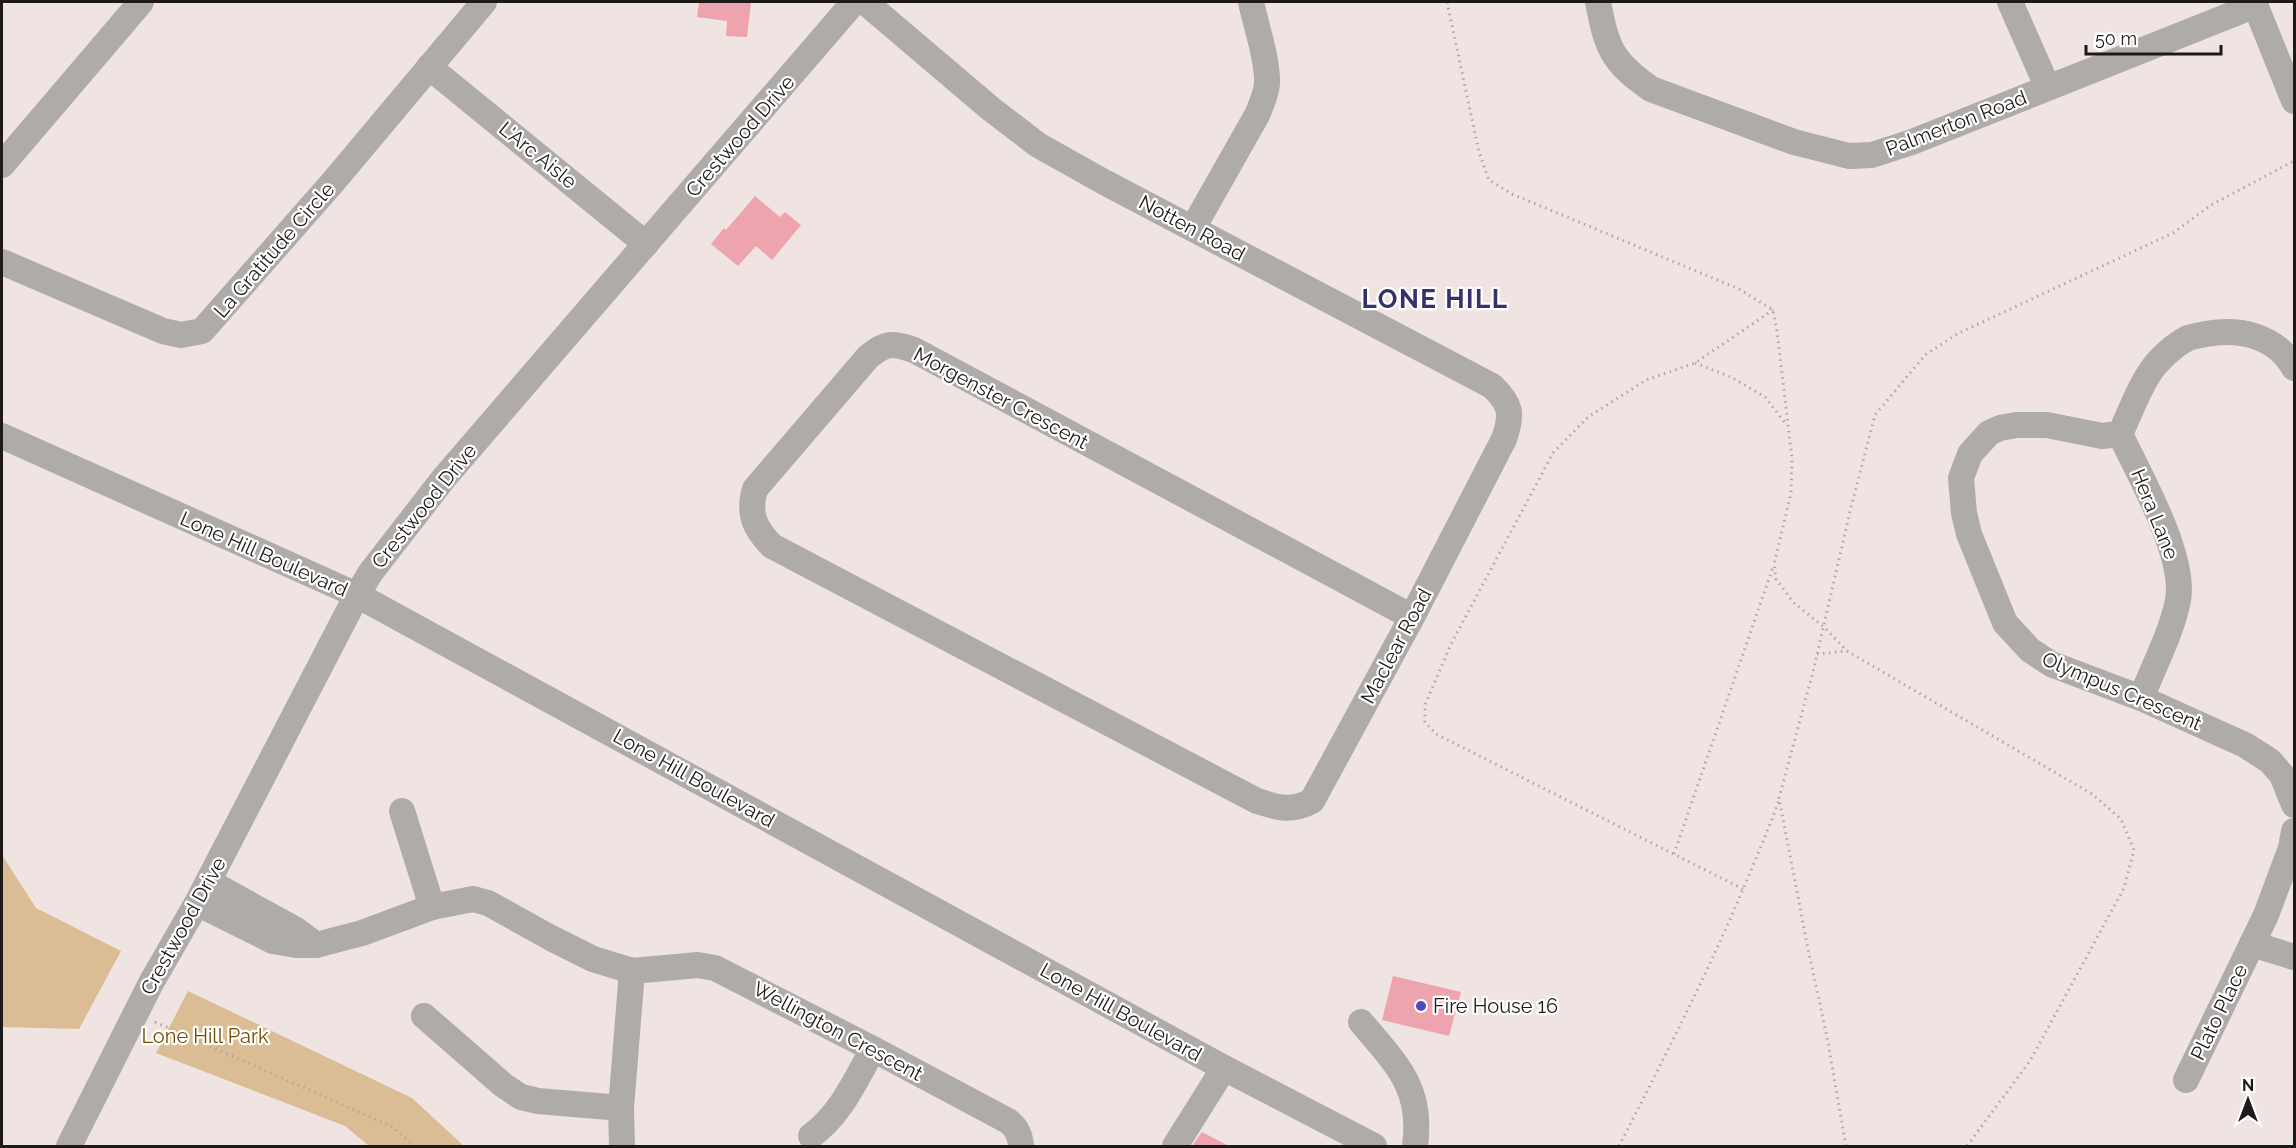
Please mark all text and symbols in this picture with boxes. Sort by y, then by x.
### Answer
scale bar [2086,18,2221,56]
text: 50 m [2095,28,2137,49]
street label: Crestwood Drive [681,70,800,202]
street label: Palmerton Road [1882,85,2030,161]
street label: L'Arc Aisle [494,116,582,194]
street label: La Gratitude Circle [209,177,340,323]
street label: Notten Road [1135,190,1249,266]
district label: LONE HILL [1362,284,1508,314]
street label: Morgenster Crescent [910,342,1093,454]
street label: Crestwood Drive [366,439,482,573]
street label: Hera Lane [2126,465,2184,563]
street label: Lone Hill Boulevard [177,506,351,602]
street label: Maclear Road [1356,584,1436,708]
street label: Olympus Crescent [2039,647,2206,736]
street label: Lone Hill Boulevard [609,724,779,832]
street label: Crestwood Drive [135,853,231,999]
street label: Lone Hill Boulevard [1036,958,1206,1066]
street label: Plato Place [2186,960,2253,1064]
street label: Wellington Crescent [749,976,927,1086]
place label: Fire House 16 [1433,994,1558,1018]
marker: Fire House 16 [1414,999,1428,1013]
park label: Lone Hill Park [141,1024,269,1048]
north arrow [2218,1070,2278,1130]
text: N [2242,1076,2254,1095]

